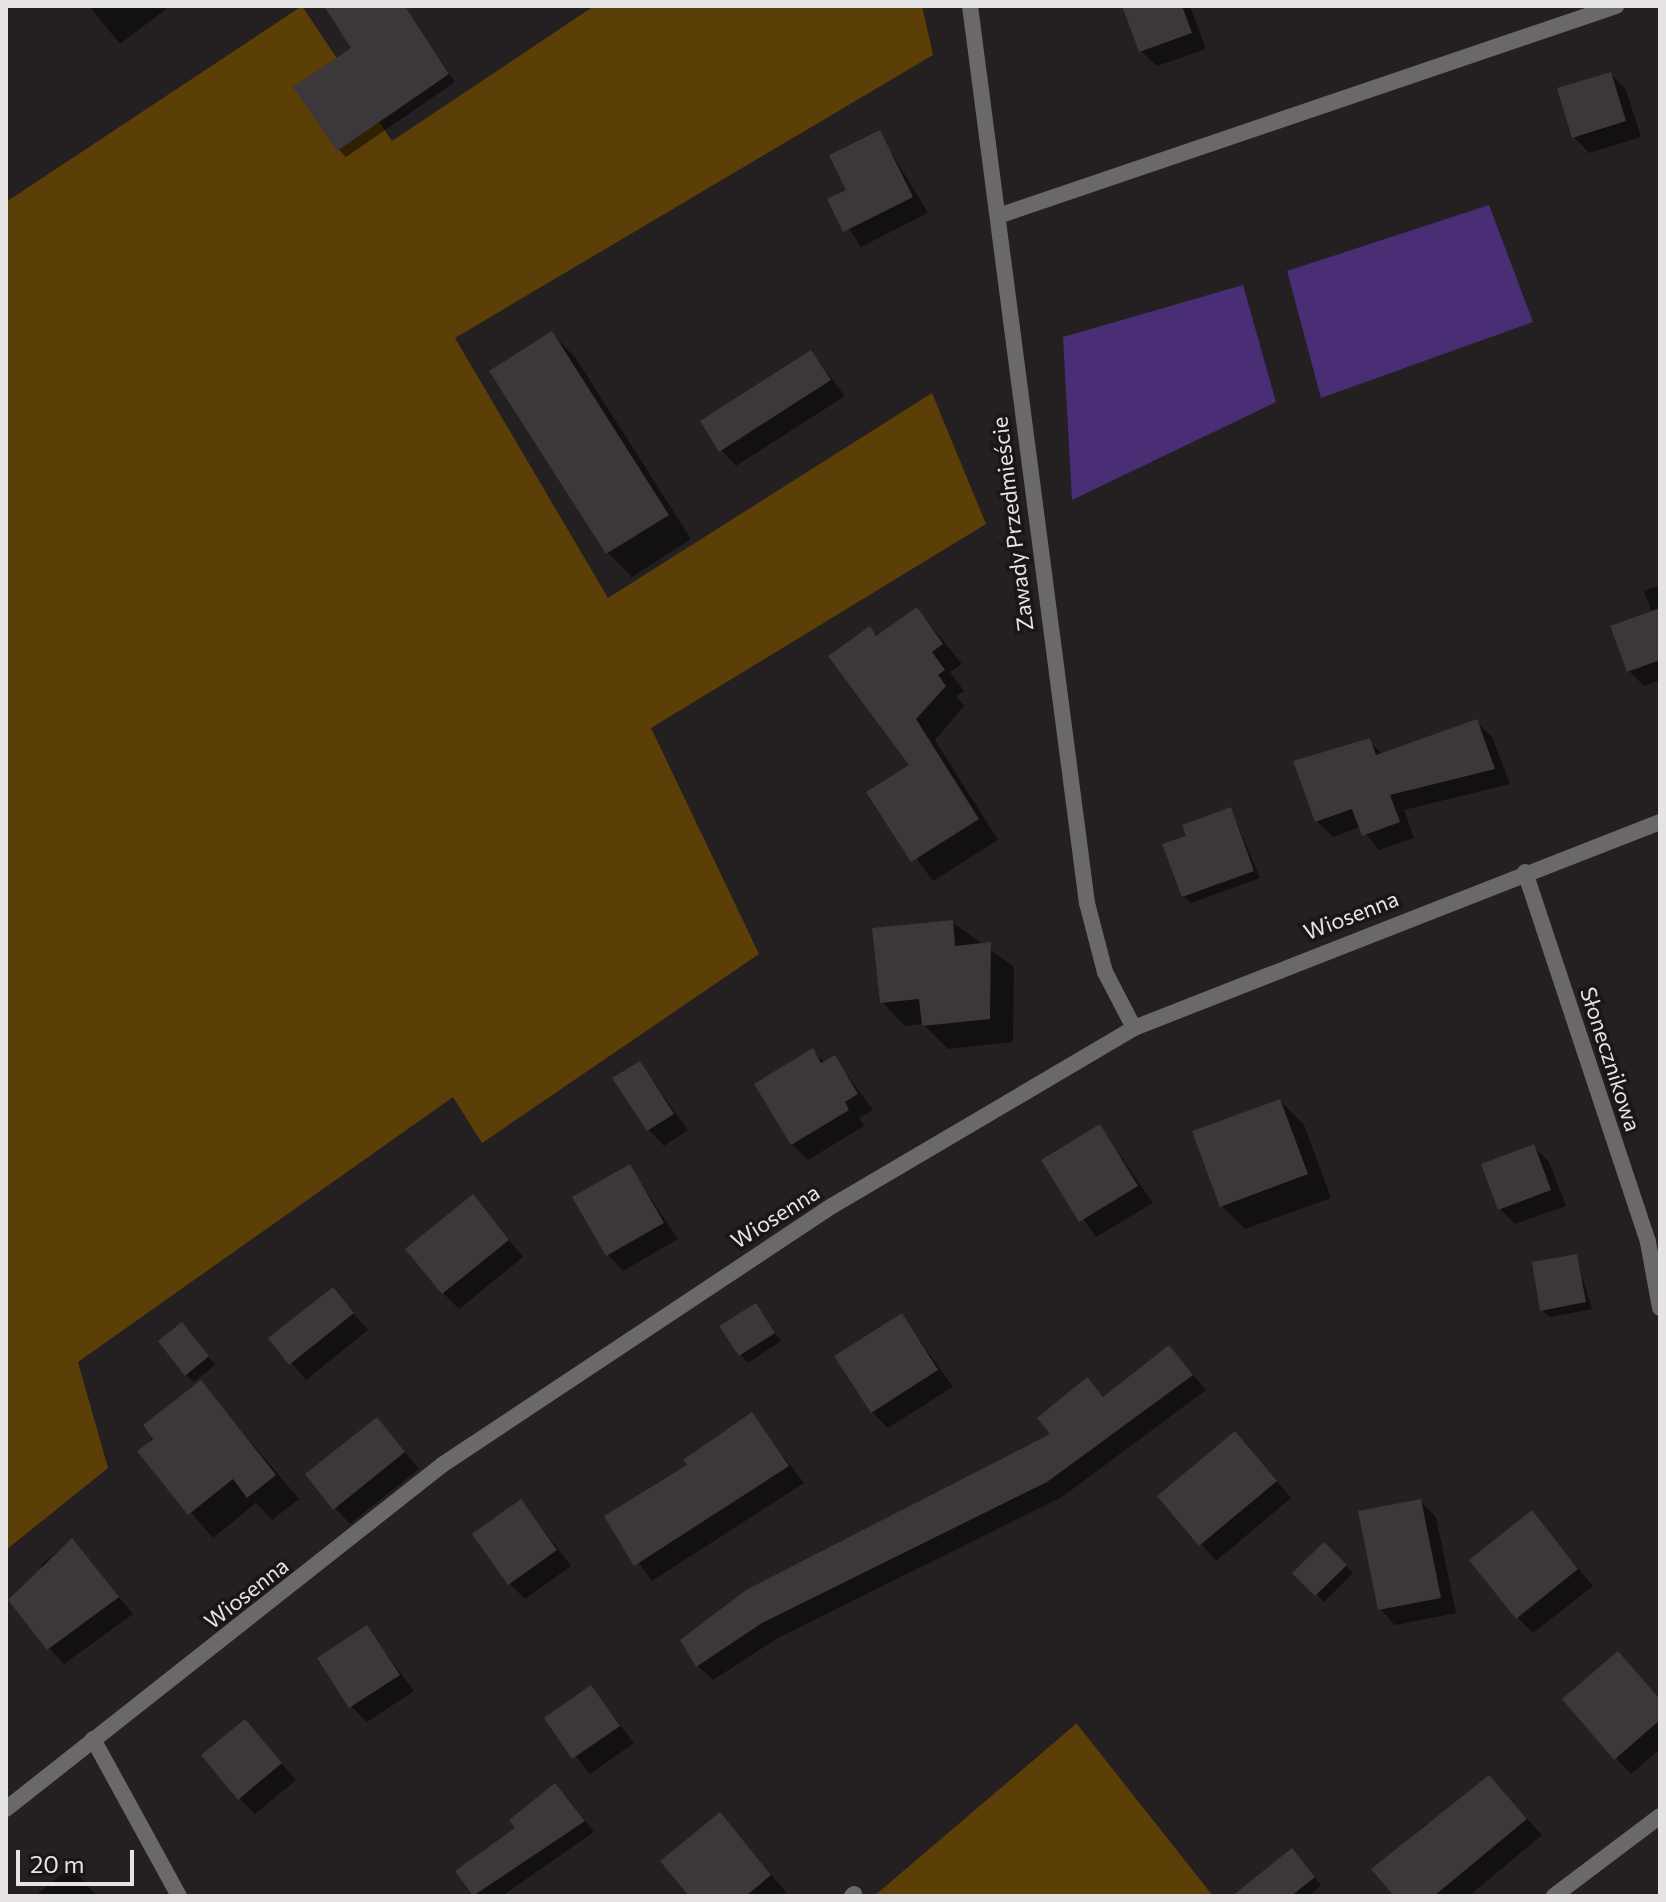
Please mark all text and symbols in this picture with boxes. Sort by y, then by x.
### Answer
street label: Zawady Przedmieście [986,415,1038,633]
street label: Wiosenna [1300,885,1402,945]
street label: Słonecznikowa [1575,984,1647,1134]
street label: Wiosenna [726,1178,824,1254]
street label: Wiosenna [199,1552,293,1634]
scale bar [20,1834,138,1884]
text: 20 m [30,1849,84,1878]

